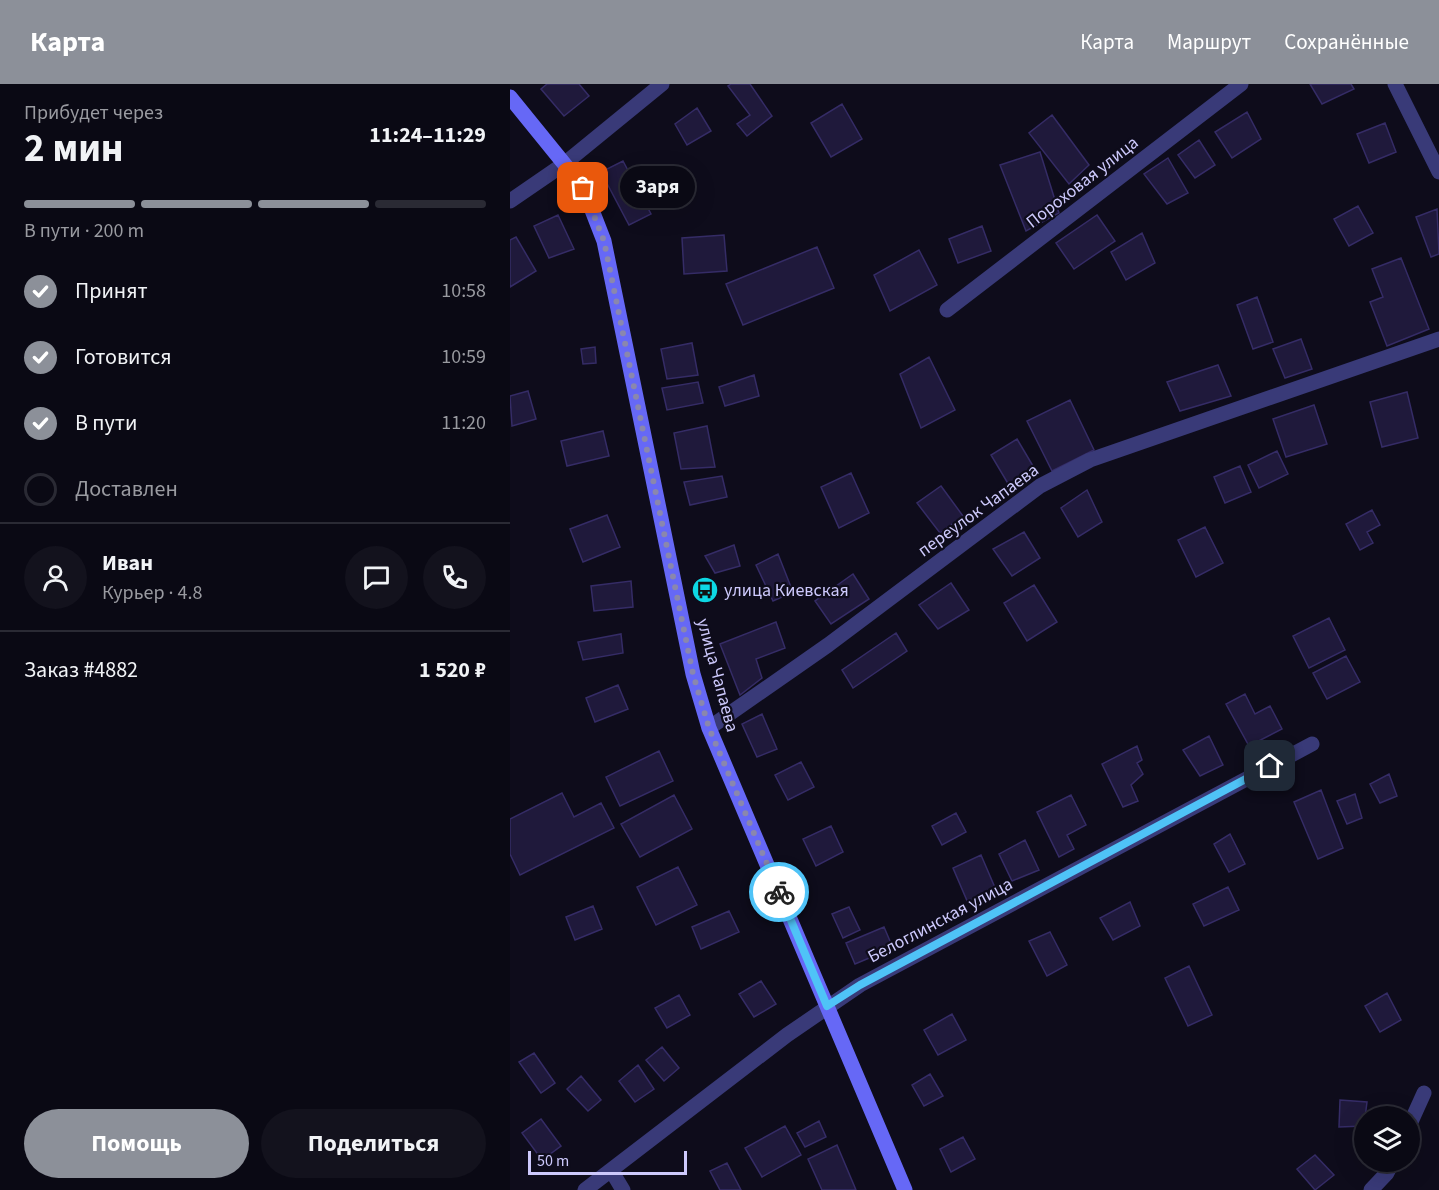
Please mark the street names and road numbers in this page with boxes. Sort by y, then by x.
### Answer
street label: Пороховая улица [1021,131,1144,234]
street label: переулок Чапаева [913,458,1044,563]
street label: улица Чапаева [690,615,745,735]
street label: Белоглинская улица [863,872,1017,969]

